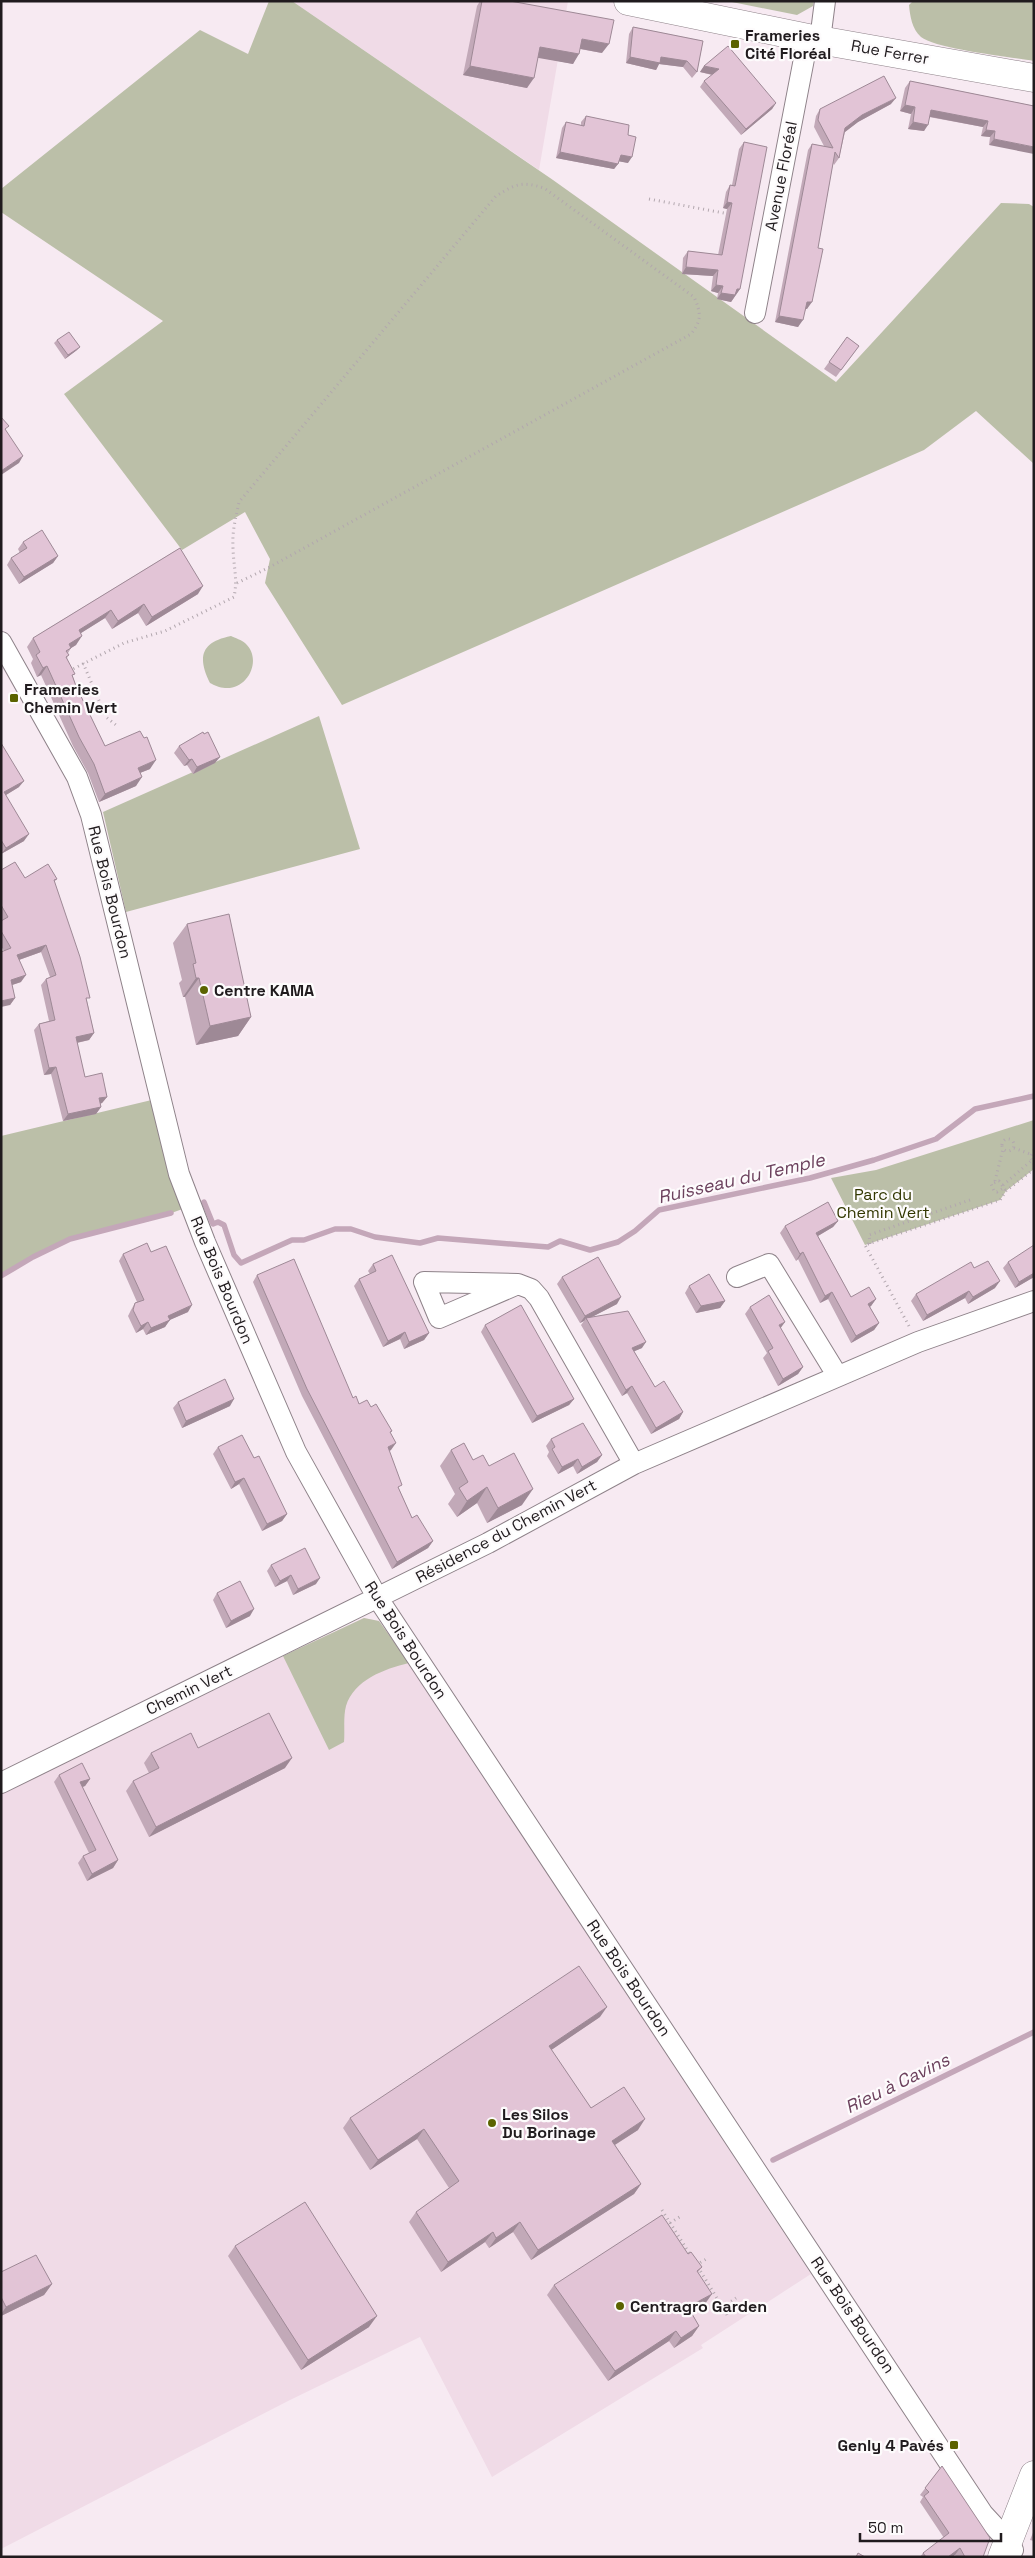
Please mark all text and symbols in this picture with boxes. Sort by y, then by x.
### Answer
place label: Frameries Cité Floréal [745,25,831,64]
street label: Rue Ferrer [849,35,931,69]
marker: Frameries Cité Floréal [729,38,741,50]
street label: Avenue Floréal [760,119,802,233]
place label: Frameries Chemin Vert [24,679,117,718]
marker: Frameries Chemin Vert [8,692,20,704]
street label: Rue Bois Bourdon [83,823,137,961]
place label: Centre KAMA [214,980,314,1001]
marker: Centre KAMA [198,984,210,996]
water label: Ruisseau du Temple [655,1147,828,1208]
park label: Parc du Chemin Vert [836,1184,930,1223]
street label: Rue Bois Bourdon [186,1213,258,1347]
street label: Résidence du Chemin Vert [412,1474,600,1588]
street label: Rue Bois Bourdon [360,1577,452,1703]
street label: Chemin Vert [143,1660,235,1720]
street label: Rue Bois Bourdon [582,1916,676,2040]
water label: Rieu à Cavins [841,2048,953,2118]
place label: Les Silos Du Borinage [502,2104,596,2143]
marker: Les Silos Du Borinage [486,2117,498,2129]
street label: Rue Bois Bourdon [806,2253,900,2377]
place label: Centragro Garden [630,2296,767,2317]
marker: Centragro Garden [614,2300,626,2312]
place label: Genly 4 Pavés [837,2435,944,2456]
marker: Genly 4 Pavés [948,2439,960,2451]
scale bar [860,2510,1001,2542]
text: 50 m [868,2518,903,2537]

